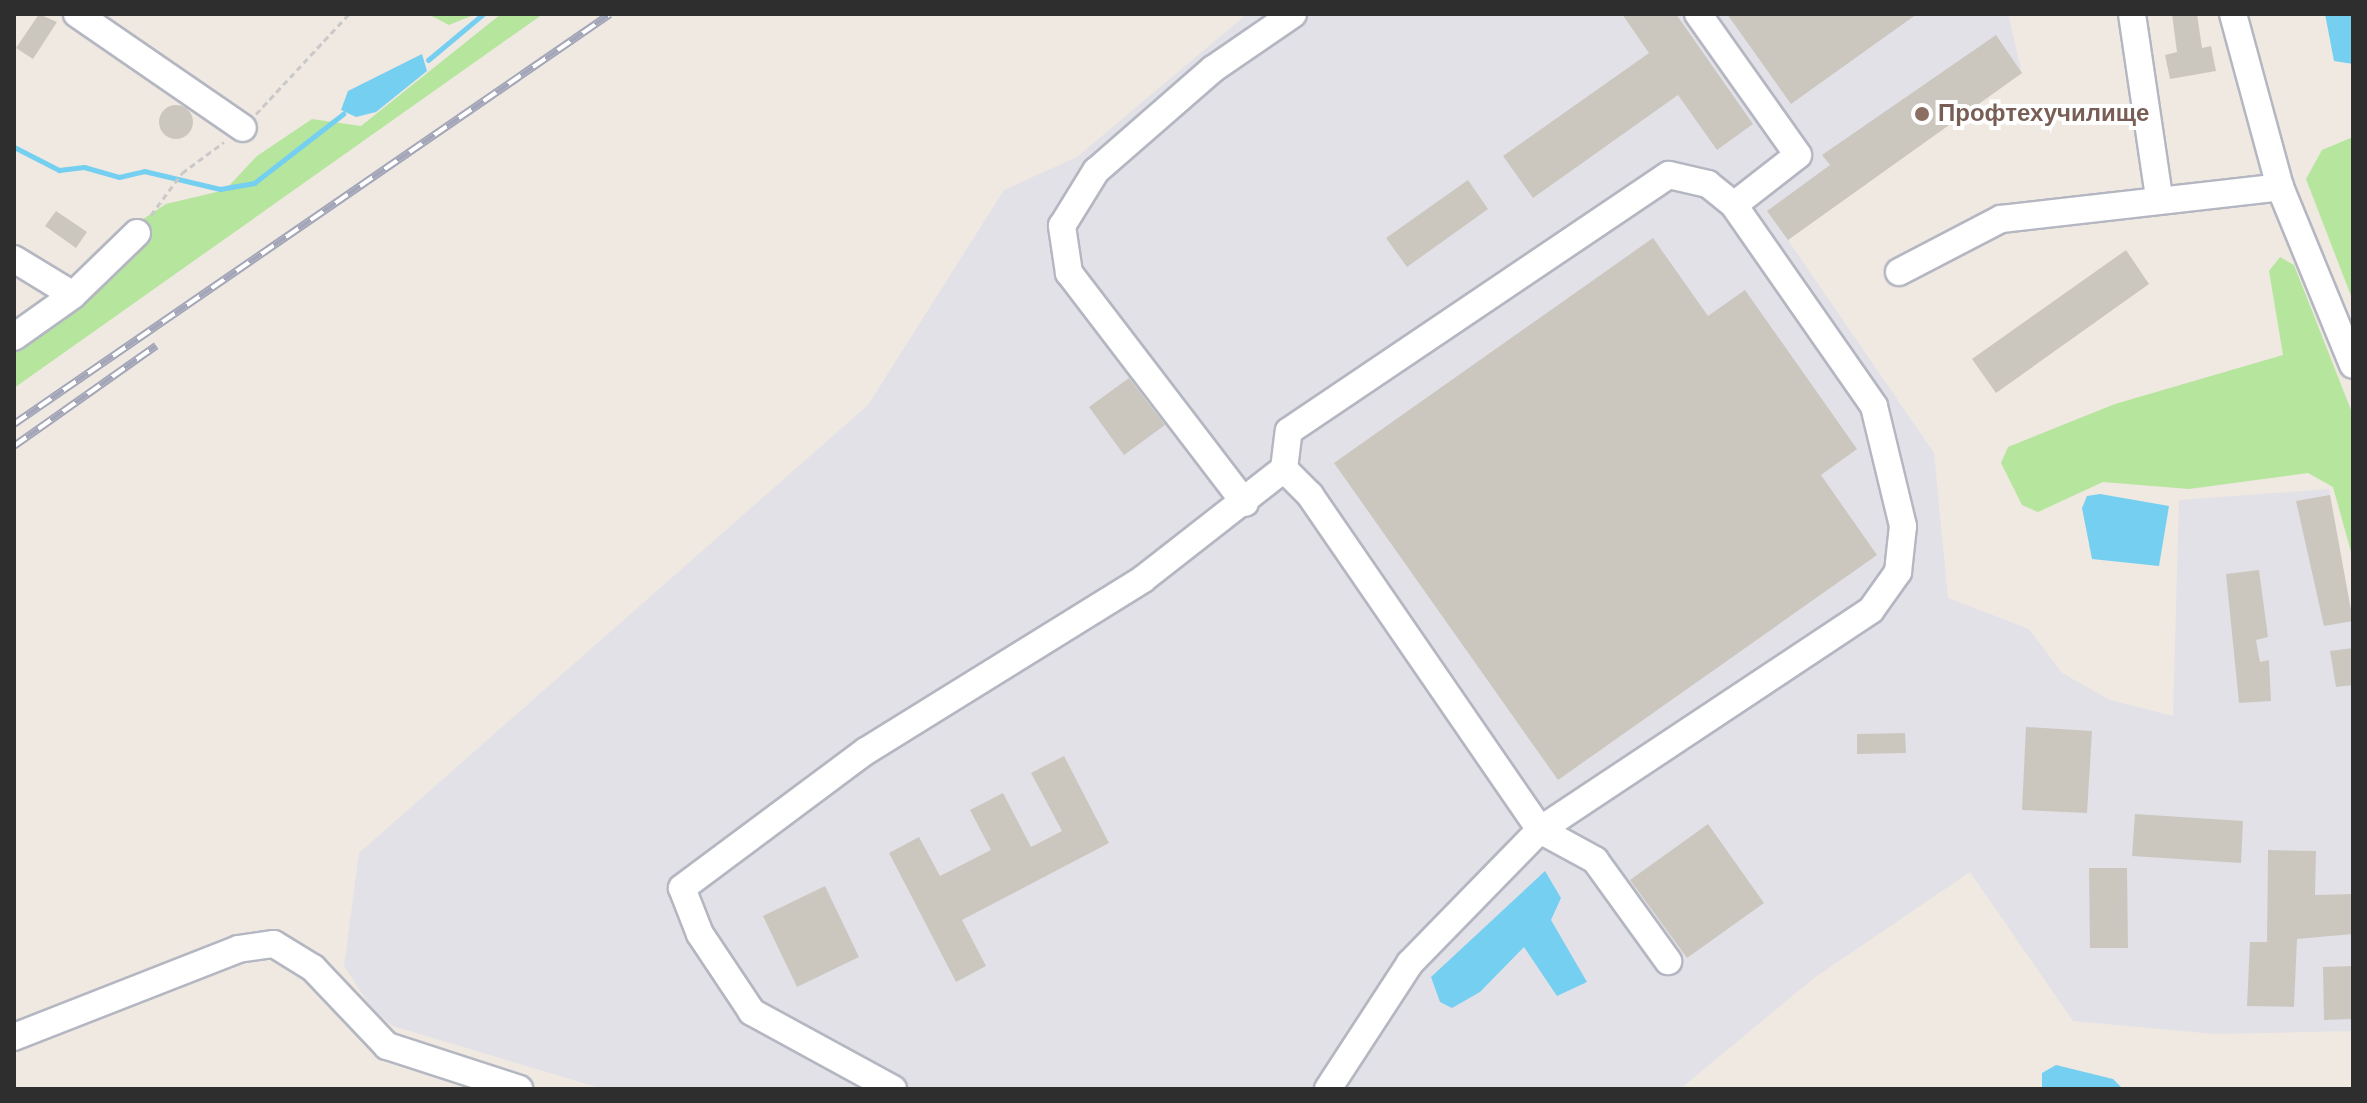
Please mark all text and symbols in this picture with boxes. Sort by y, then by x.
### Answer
place label: Профтехучилище [1938,100,2149,128]
marker: Профтехучилище [1913,105,1931,123]

